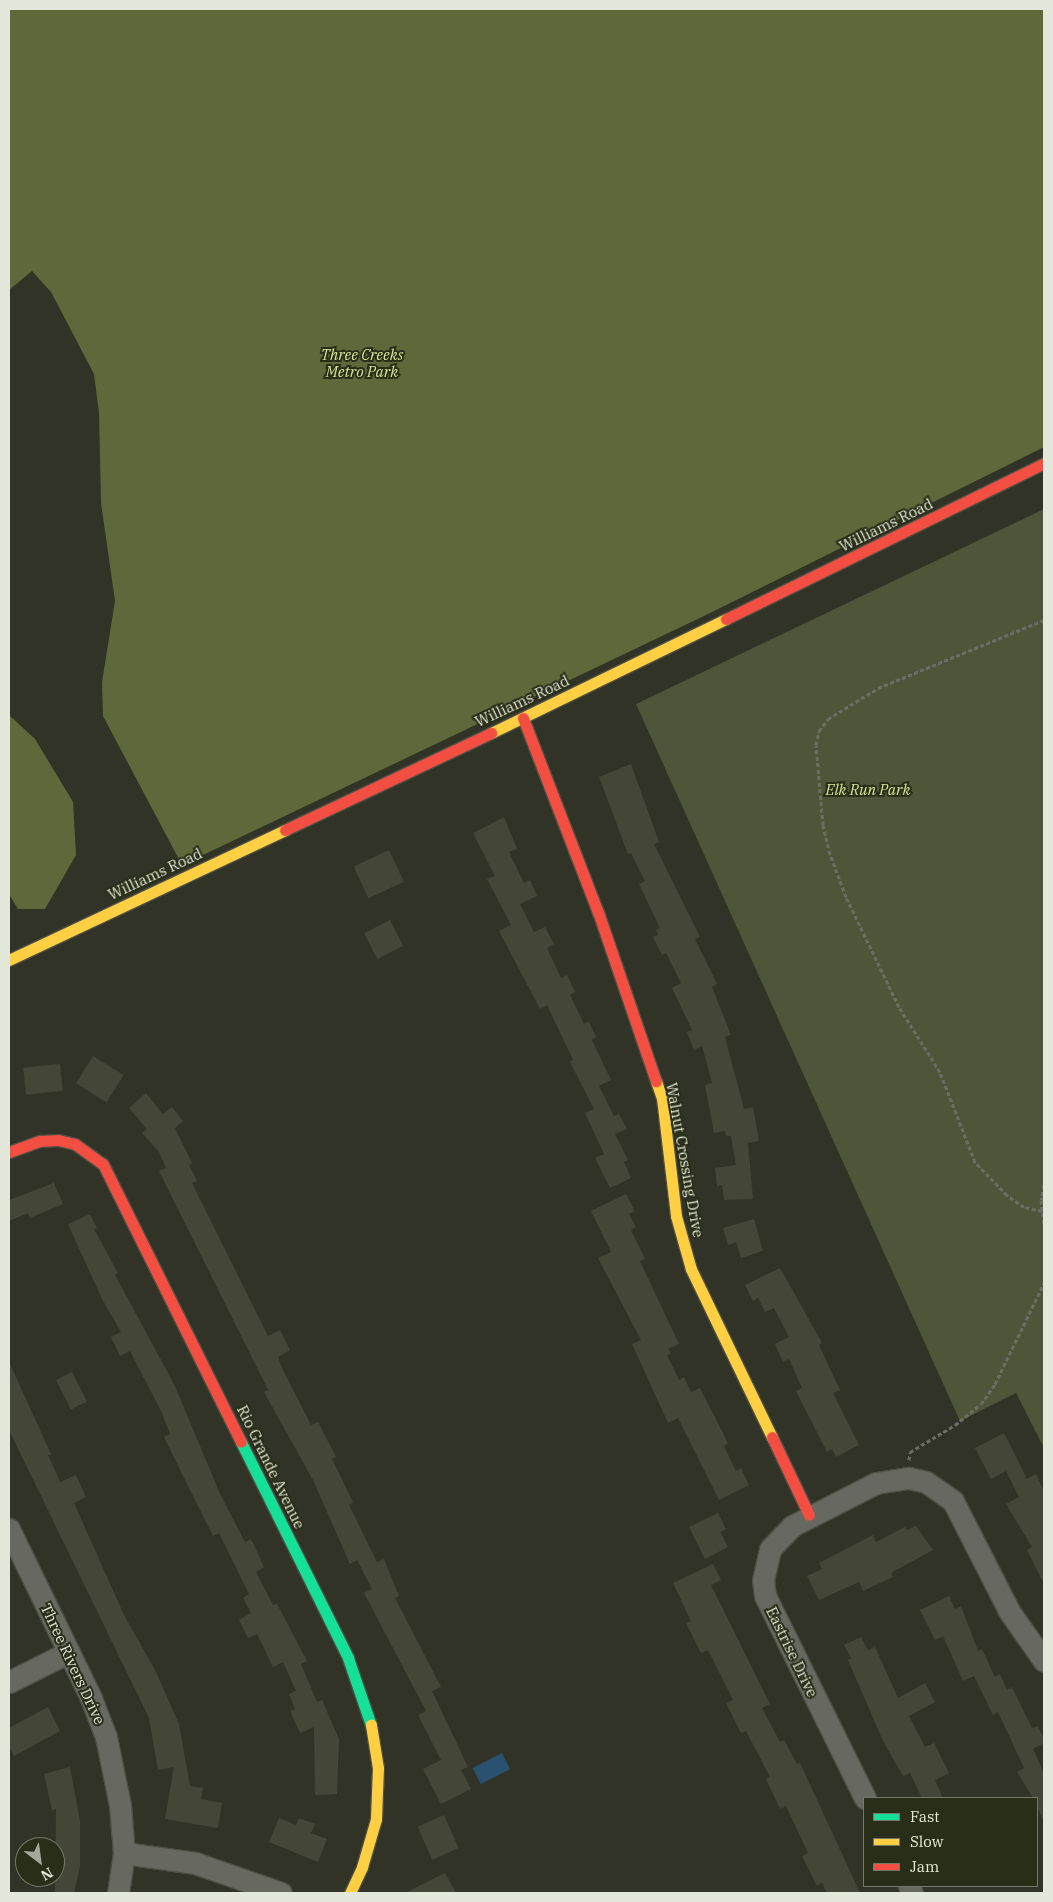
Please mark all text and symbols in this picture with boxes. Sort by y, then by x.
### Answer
park label: Three Creeks Metro Park [321,345,403,380]
street label: Williams Road [836,495,936,555]
street label: Williams Road [472,671,572,731]
park label: Elk Run Park [826,781,910,799]
street label: Williams Road [105,844,205,904]
street label: Walnut Crossing Drive [663,1081,707,1239]
street label: Rio Grande Avenue [233,1402,309,1532]
street label: Three Rivers Drive [37,1601,109,1727]
street label: Eastrise Drive [762,1604,822,1700]
legend [863,1797,1038,1887]
text: Fast [910,1807,940,1826]
text: Slow [910,1832,943,1851]
north arrow [15,1837,65,1887]
text: Jam [910,1857,939,1876]
text: N [38,1864,56,1885]

